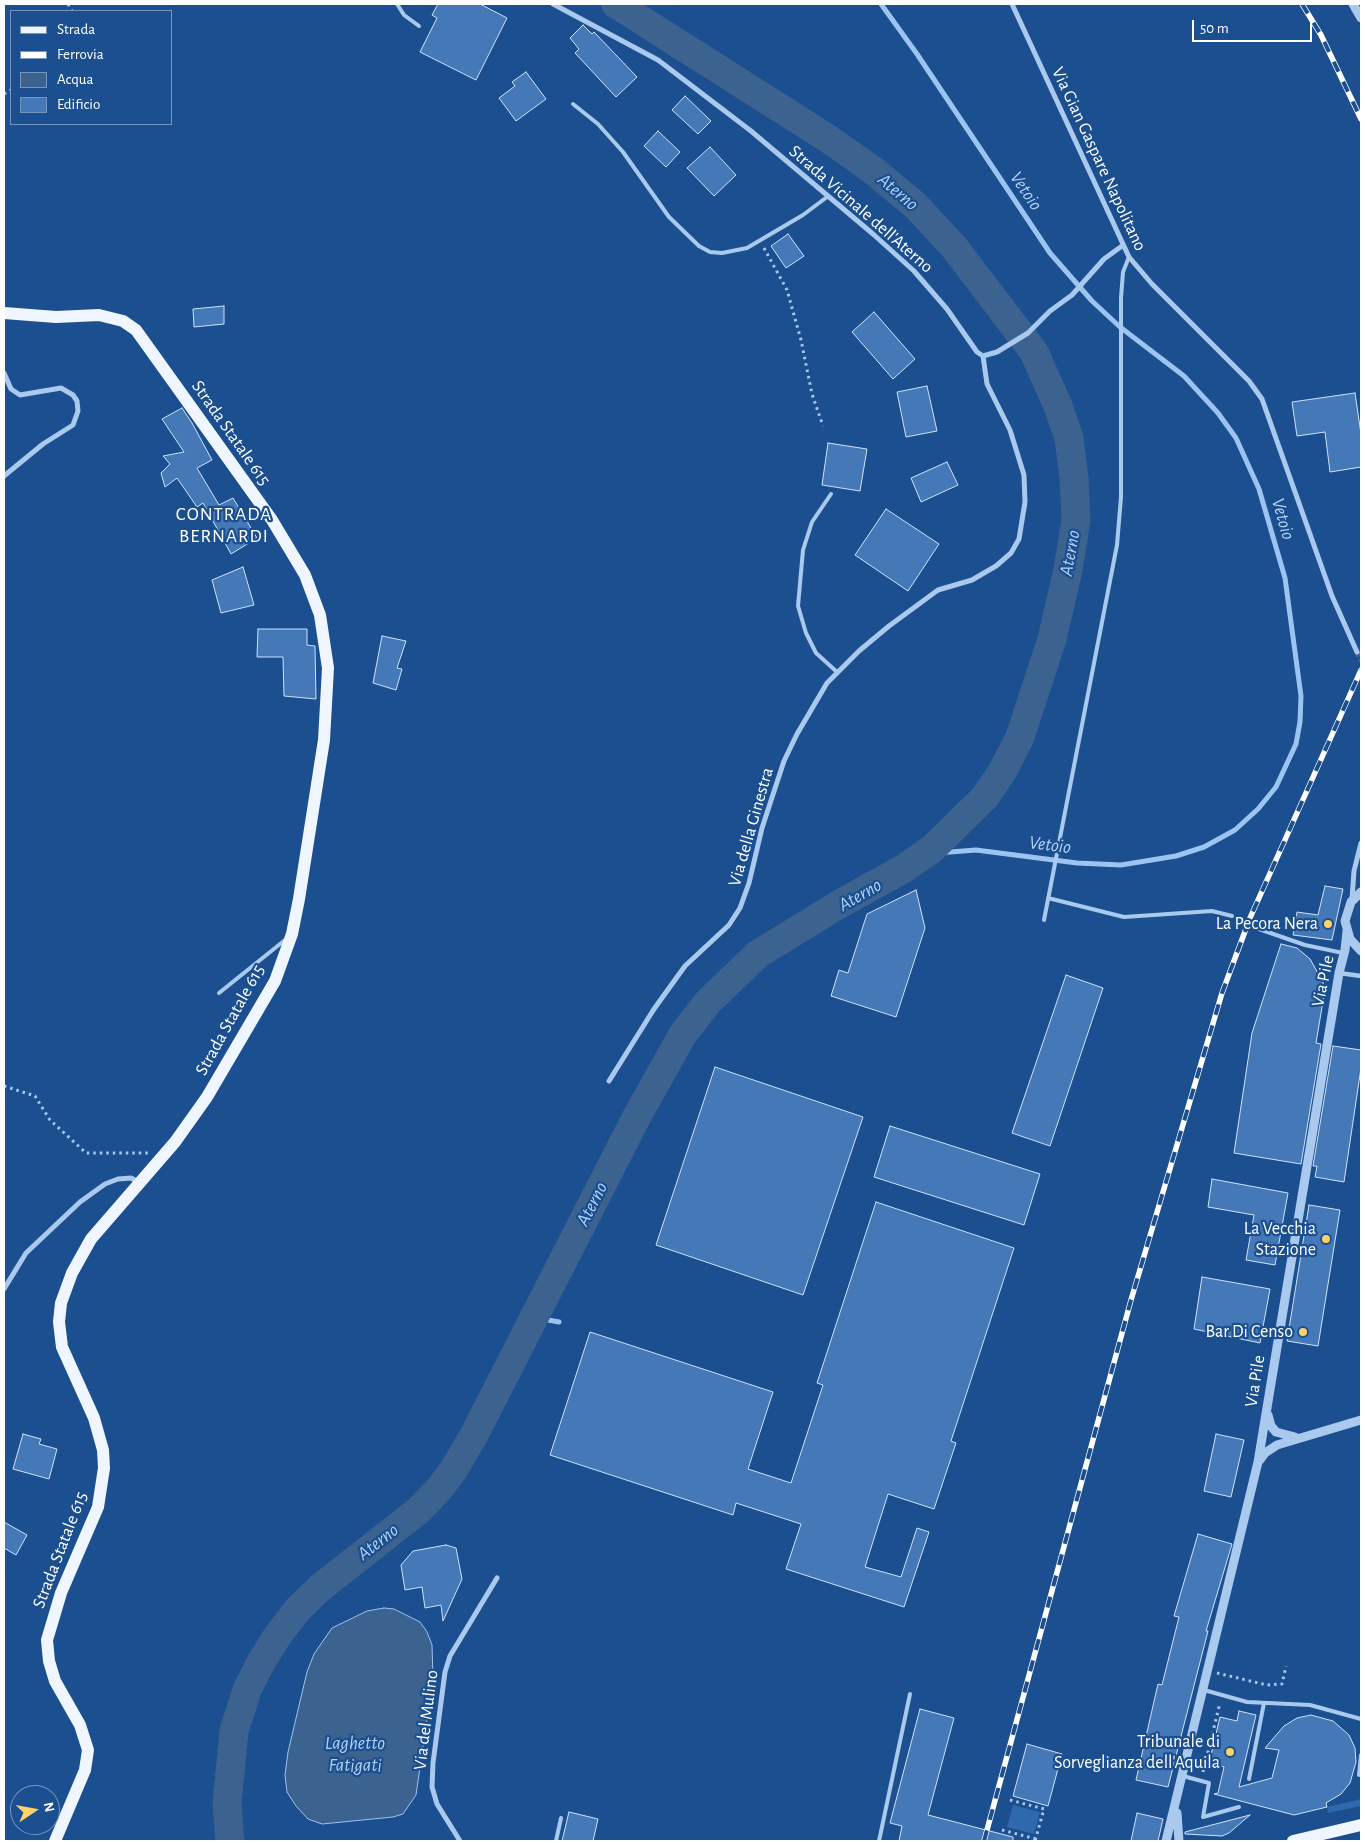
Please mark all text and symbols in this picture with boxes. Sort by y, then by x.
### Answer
legend [10,10,172,125]
scale bar [1195,10,1315,42]
text: 50 m [1200,21,1229,36]
text: Strada [57,22,95,37]
text: Ferrovia [57,47,104,62]
street label: Via Gian Gaspare Napolitano [1047,64,1151,254]
text: Acqua [57,72,93,87]
text: Edificio [57,97,100,112]
street label: Strada Vicinale dell'Aterno [784,140,938,278]
water label: Vetoio [1005,167,1047,215]
water label: Aterno [873,168,923,216]
street label: Strada Statale 615 [187,376,275,490]
water label: Vetoio [1266,496,1300,542]
district label: CONTRADA BERNARDI [175,503,273,547]
water label: Aterno [1055,528,1085,578]
street label: Via della Ginestra [724,765,778,889]
water label: Vetoio [1028,831,1072,859]
water label: Aterno [834,874,886,916]
place label: La Pecora Nera [1216,913,1318,935]
marker: La Pecora Nera [1322,918,1334,930]
street label: Via Pile [1307,953,1339,1009]
street label: Strada Statale 615 [191,961,269,1079]
water label: Aterno [571,1178,613,1230]
place label: La Vecchia Stazione [1244,1218,1316,1260]
marker: La Vecchia Stazione [1320,1233,1332,1245]
place label: Bar Di Censo [1205,1321,1293,1343]
marker: Bar Di Censo [1297,1326,1309,1338]
street label: Via Pile [1240,1354,1270,1408]
street label: Strada Statale 615 [28,1489,92,1611]
water label: Aterno [353,1519,403,1565]
street label: Via del Mulino [409,1669,443,1771]
place label: Tribunale di Sorveglianza dell'Aquila [1054,1731,1220,1774]
water label: Laghetto Fatigati [325,1732,385,1776]
marker: Tribunale di Sorveglianza dell'Aquila [1224,1746,1236,1758]
north arrow [10,1785,60,1835]
text: N [41,1801,57,1813]

